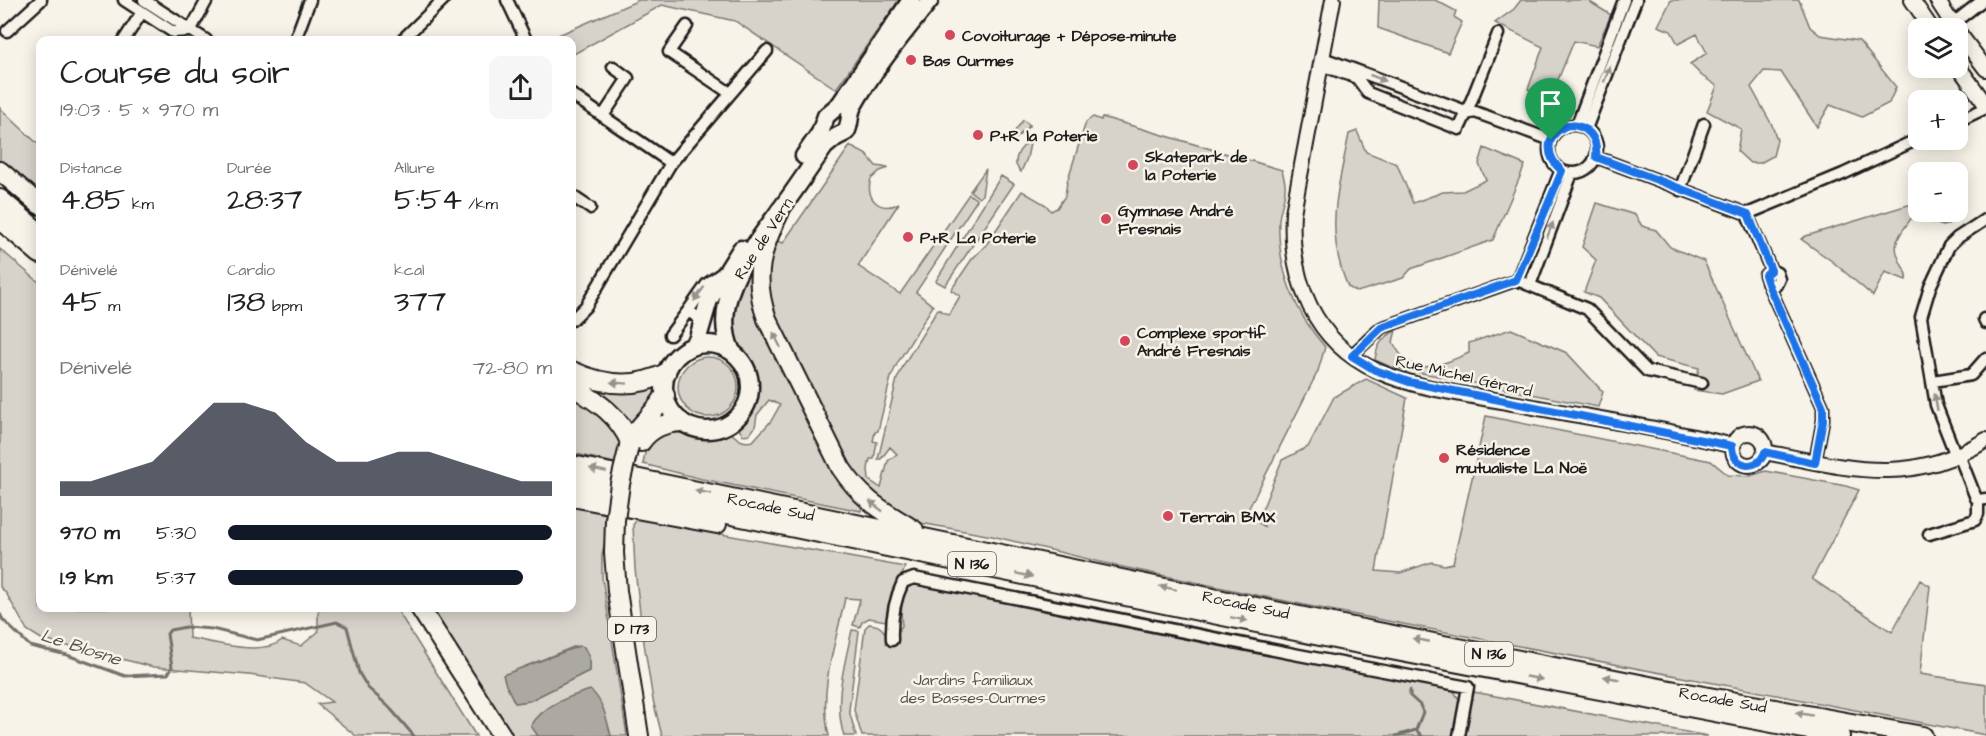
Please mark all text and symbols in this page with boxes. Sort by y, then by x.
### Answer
map controls [1908,18,1968,222]
button: layers [1908,18,1968,78]
place label: Covoiturage + Dépose-minute [962,25,1177,49]
marker: Covoiturage + Dépose-minute [943,28,957,42]
text: Course du soir [60,50,290,96]
place label: Bas Ourmes [923,50,1014,72]
marker: Bas Ourmes [904,53,918,67]
button: share [489,56,552,119]
one-way arrow [1602,65,1612,83]
one-way arrow [1369,73,1387,83]
pin [1525,78,1576,140]
icon: arrive [1534,87,1567,120]
button: + [1908,90,1968,150]
text: 19:03 · 5 × 970 m [60,96,218,124]
place label: P+R la Poterie [990,125,1098,147]
marker: P+R la Poterie [971,128,985,142]
place label: Skatepark de la Poterie [1144,146,1248,186]
text: Distance [60,157,122,179]
text: Durée [227,157,272,179]
text: Allure [394,157,435,179]
marker: Skatepark de la Poterie [1126,158,1140,172]
button: − [1908,162,1968,222]
text: 4.85 [60,179,125,221]
text: 28:37 [227,179,302,221]
text: 5:54 [394,179,462,221]
text: km [125,193,154,215]
text: /km [462,193,498,215]
street label: Rue de Vern [729,193,798,284]
place label: Gymnase André Fresnais [1118,200,1234,240]
marker: Gymnase André Fresnais [1099,212,1113,226]
one-way arrow [1546,221,1556,239]
place label: P+R La Poterie [920,227,1037,249]
marker: P+R La Poterie [901,230,915,244]
text: Dénivelé [60,259,118,281]
text: Cardio [227,259,275,281]
text: kcal [394,259,425,281]
text: 45 [60,281,102,323]
text: 138 [227,281,266,323]
text: 377 [394,281,446,323]
one-way arrow [694,286,705,302]
text: m [102,295,121,317]
text: bpm [266,295,302,317]
place label: Complexe sportif André Fresnais [1137,322,1266,362]
one-way arrow [772,332,782,349]
marker: Complexe sportif André Fresnais [1118,334,1132,348]
street label: Rue Michel Gérard [1393,350,1534,402]
text: Dénivelé [60,354,132,382]
text: 72–80 m [473,354,552,382]
one-way arrow [609,379,628,388]
one-way arrow [1931,392,1940,411]
place label: Résidence mutualiste La Noë [1456,439,1587,479]
marker: Résidence mutualiste La Noë [1437,451,1451,465]
one-way arrow [589,465,608,474]
one-way arrow [694,487,713,496]
street label: Rocade Sud [725,487,816,527]
one-way arrow [868,501,883,513]
place label: Terrain BMX [1179,506,1276,528]
marker: Terrain BMX [1161,509,1175,523]
text: 970 m [60,519,120,547]
text: 5:30 [156,519,196,547]
road number: N 136 [948,552,996,576]
text: 1.9 km [60,564,113,592]
text: 5:37 [156,564,196,592]
one-way arrow [1015,571,1034,580]
one-way arrow [1158,583,1177,592]
street label: Rocade Sud [1200,585,1291,625]
one-way arrow [1230,615,1249,625]
road number: D 173 [608,617,656,641]
water label: Le Blosne [38,623,125,673]
one-way arrow [1411,635,1430,644]
road number: N 136 [1465,642,1513,666]
park label: Jardins familiaux des Basses-Ourmes [900,669,1046,709]
one-way arrow [1602,673,1621,682]
one-way arrow [1524,674,1543,683]
street label: Rocade Sud [1677,681,1768,719]
one-way arrow [1794,709,1813,718]

